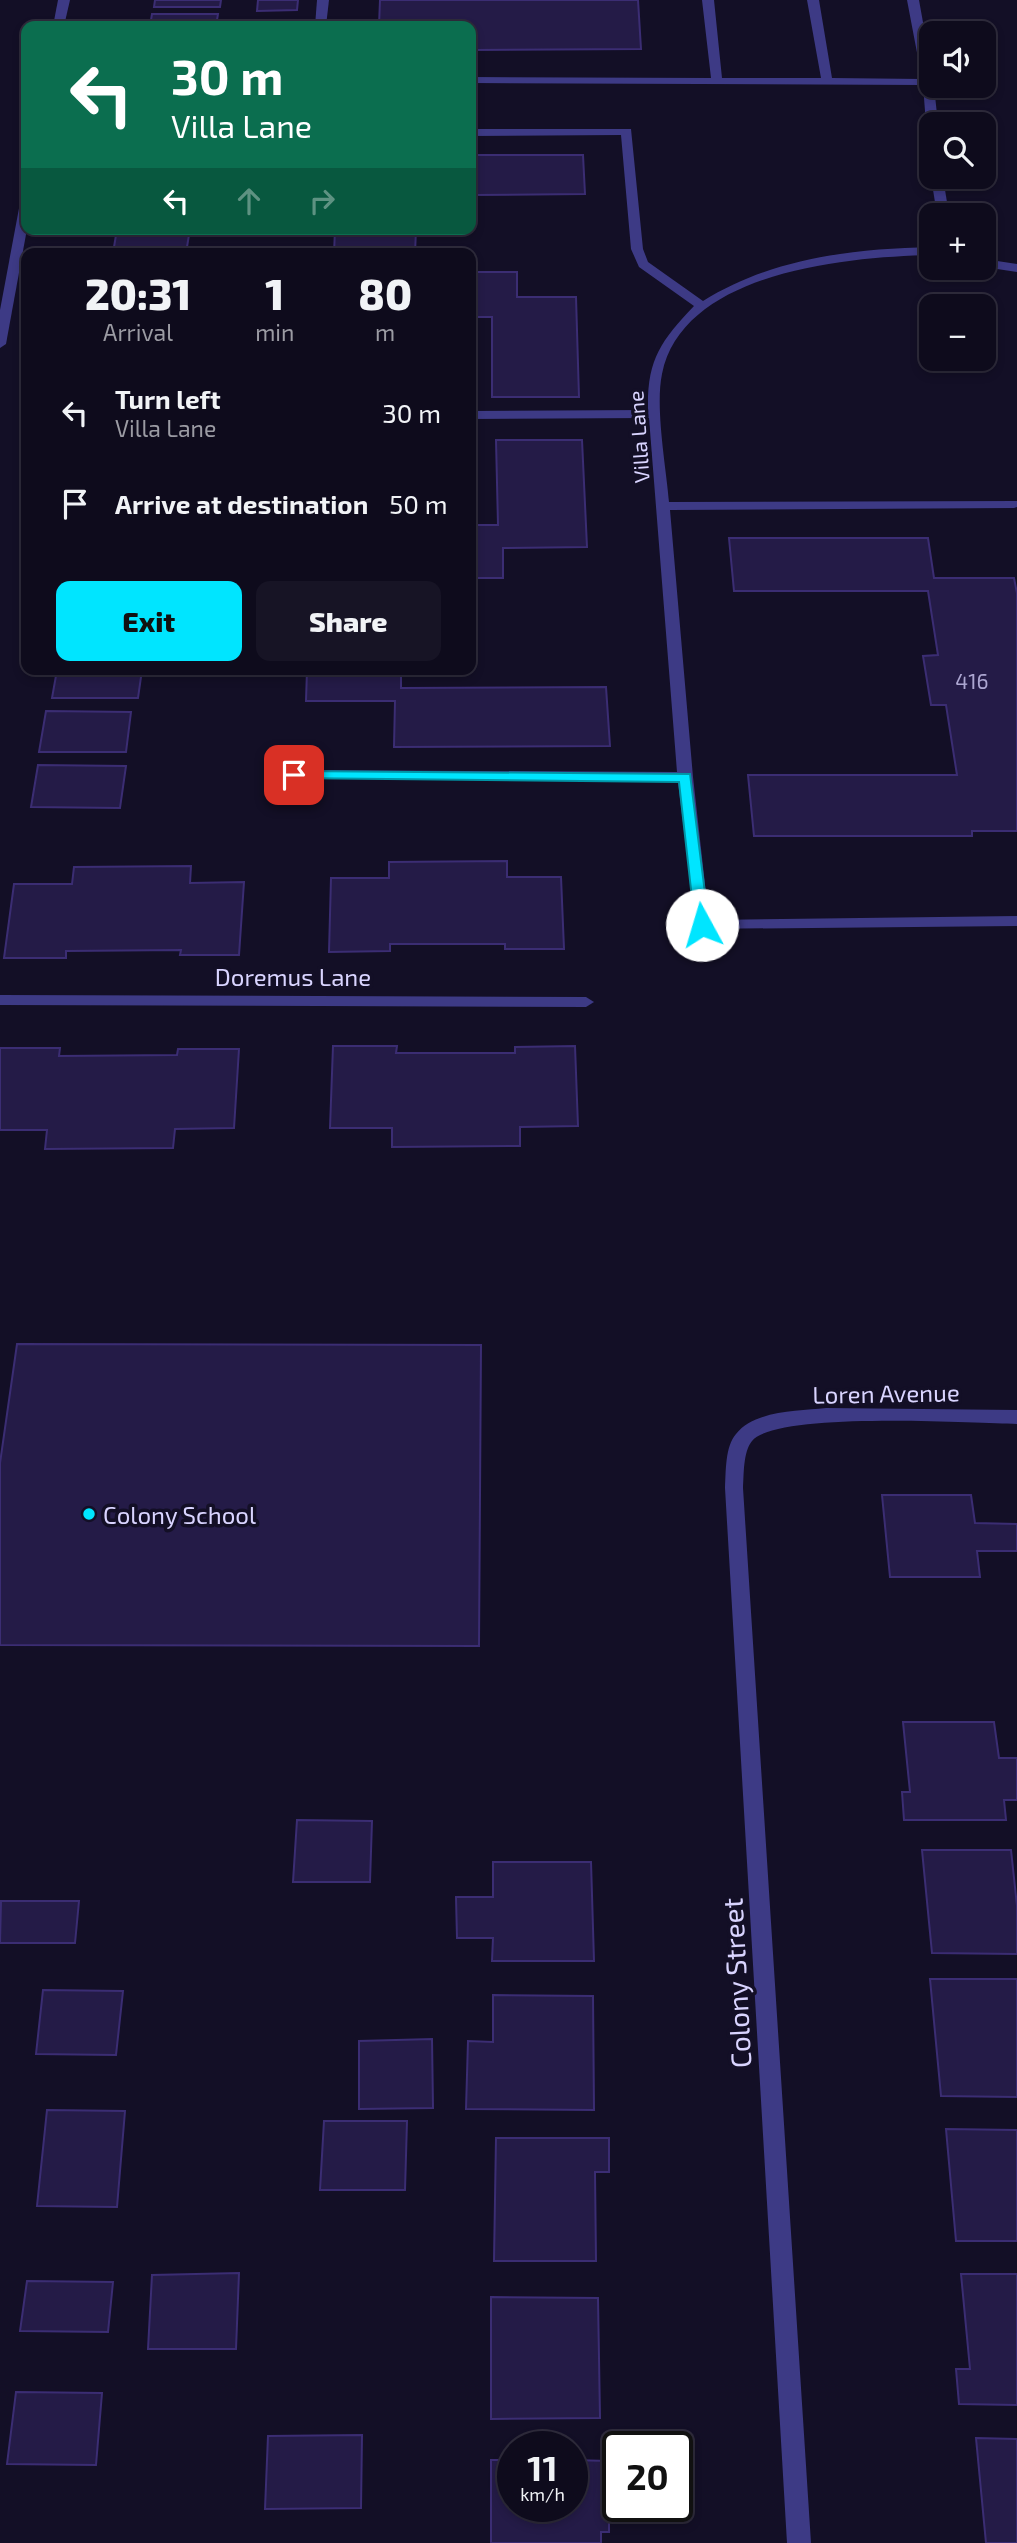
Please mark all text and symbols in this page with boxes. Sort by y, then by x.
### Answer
map controls [919,21,996,371]
button: sound [919,21,996,98]
text: 30 m [171,46,283,105]
icon: left [56,49,147,140]
text: Villa Lane [171,106,312,144]
button: search [919,112,996,189]
icon: left [157,182,195,220]
icon: ahead [230,182,268,220]
icon: right [303,182,341,220]
button: + [919,203,996,280]
text: 20:31 [85,268,191,318]
text: 1 [265,268,284,318]
text: 80 [358,268,412,318]
button: − [919,294,996,371]
text: Arrival [103,318,173,346]
text: min [255,318,294,346]
text: m [375,318,395,346]
text: Turn left [115,383,221,414]
street label: Villa Lane [622,390,654,484]
icon: left [56,394,94,432]
text: 30 m [382,397,441,428]
text: Villa Lane [115,414,216,442]
icon: arrive [56,485,94,523]
text: Arrive at destination [115,488,368,519]
text: 50 m [389,488,448,519]
button: Exit [56,581,242,661]
button: Share [256,581,441,661]
house number: 416 [955,668,989,693]
pin [264,745,324,805]
icon: arrive [275,756,313,794]
position arrow [665,888,739,962]
street label: Doremus Lane [215,962,371,991]
street label: Loren Avenue [812,1377,960,1409]
place label: Colony School [103,1500,256,1529]
marker: Colony School [81,1506,97,1522]
street label: Colony Street [715,1897,757,2069]
speed limit sign: 20 [602,2431,693,2522]
text: 11 [527,2446,558,2488]
text: km/h [520,2483,565,2505]

